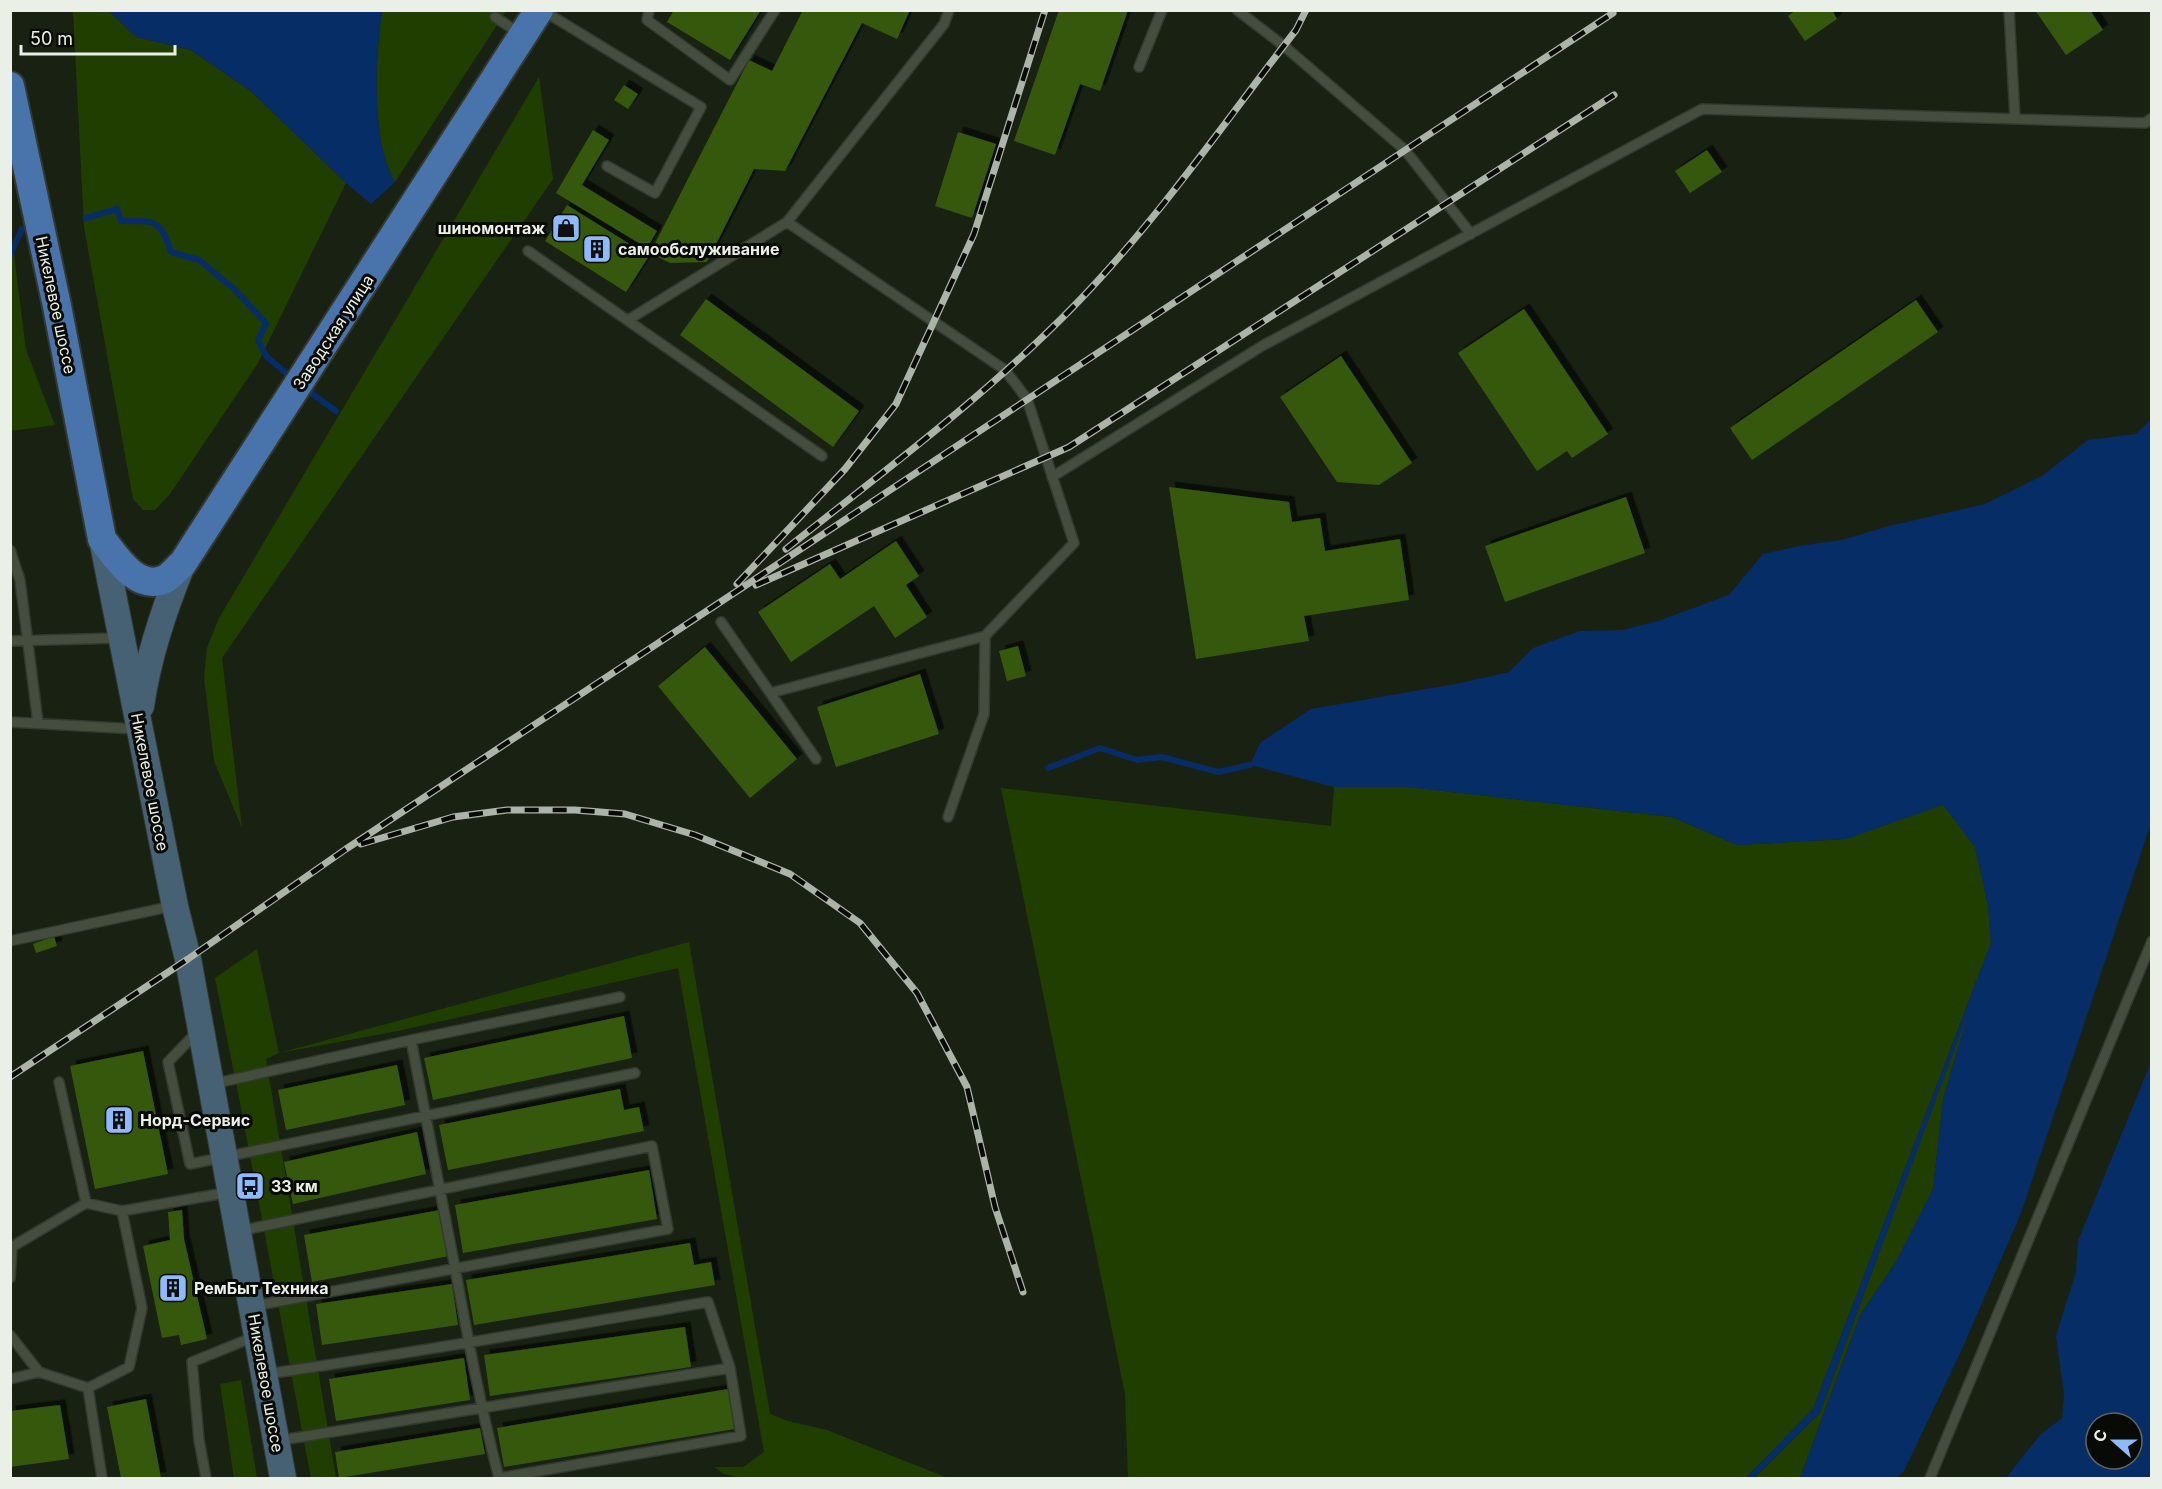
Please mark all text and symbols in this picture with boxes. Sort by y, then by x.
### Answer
scale bar [21,18,176,56]
text: 50 m [30,28,73,49]
shop icon: шиномонтаж [550,212,582,244]
place label: шиномонтаж [438,218,545,238]
building icon: самообслуживание [581,233,613,265]
street label: Никелевое шоссе [32,234,80,376]
place label: самообслуживание [618,239,779,259]
street label: Заводская улица [288,271,378,393]
street label: Никелевое шоссе [127,711,173,853]
building icon: Норд-Сервис [103,1104,135,1136]
place label: Норд-Сервис [140,1110,250,1130]
bus stop icon: 33 км [234,1170,266,1202]
place label: 33 км [271,1176,318,1196]
building icon: РемБыт Техника [157,1272,189,1304]
place label: РемБыт Техника [194,1278,328,1298]
street label: Никелевое шоссе [244,1312,288,1454]
north arrow [2084,1411,2144,1471]
text: С [2089,1426,2112,1445]

